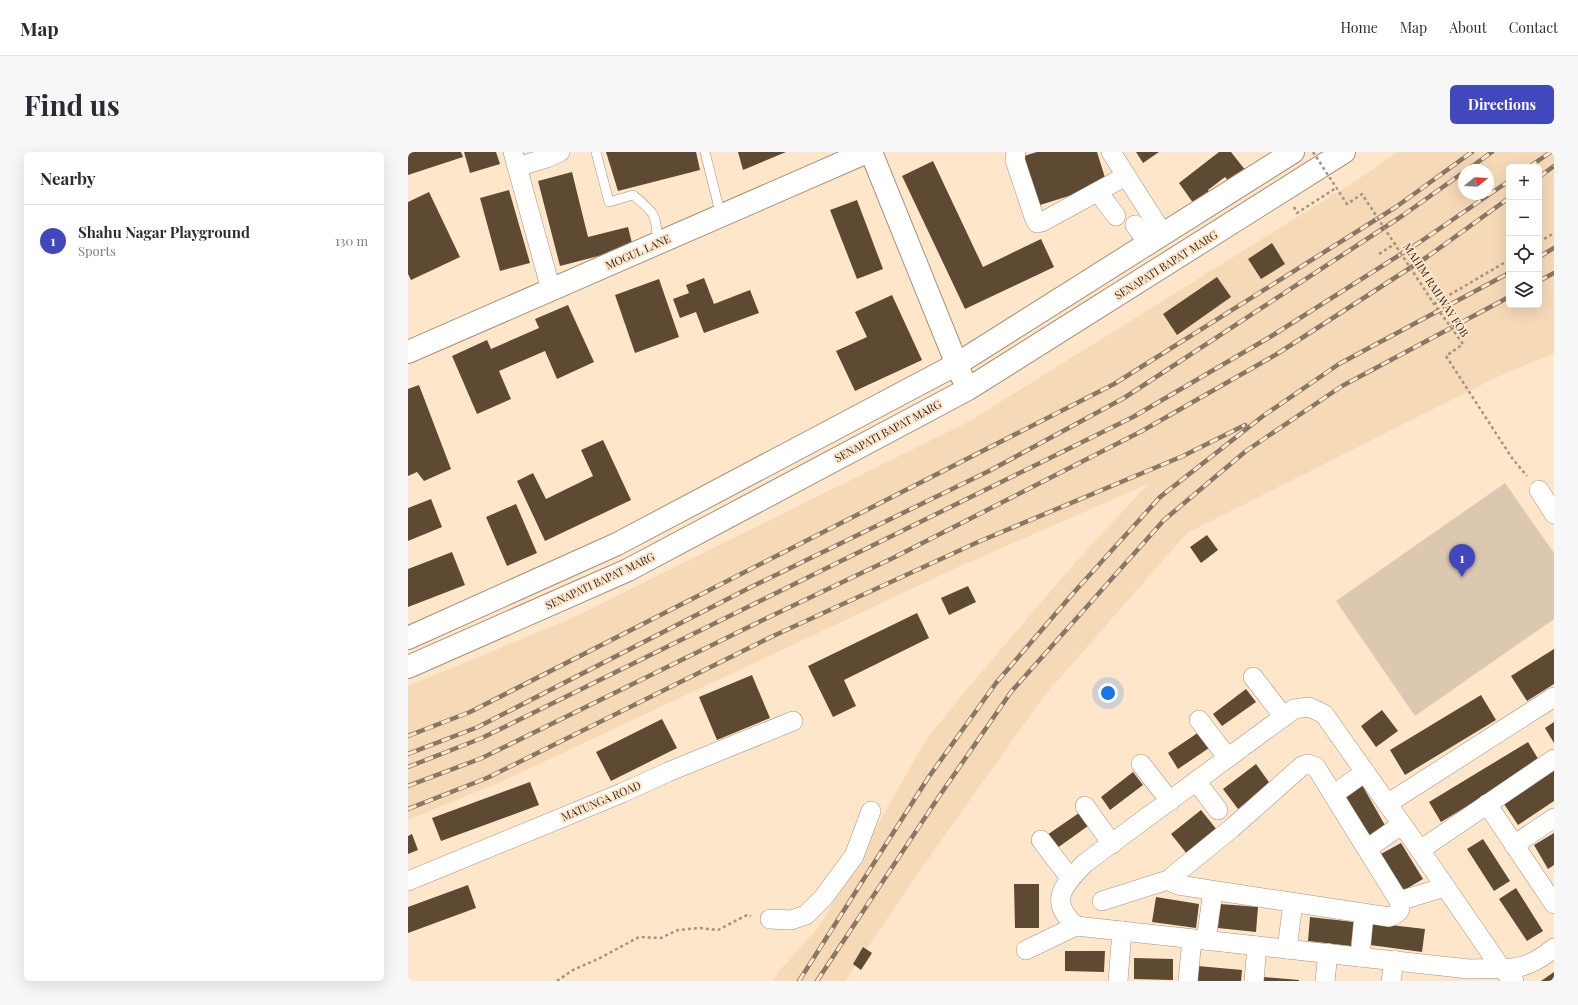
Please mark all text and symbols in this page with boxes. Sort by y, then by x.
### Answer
text: Map [20,15,59,41]
text: Home [1340,18,1378,37]
text: Map [1400,18,1427,37]
text: About [1449,18,1487,37]
text: Contact [1509,18,1558,37]
button: Directions [1450,85,1554,124]
text: Find us [24,86,120,123]
north arrow [1458,164,1494,200]
map controls [1506,164,1542,308]
button: + [1506,164,1542,200]
text: Nearby [40,167,95,189]
button: − [1506,200,1542,236]
text: Shahu Nagar Playground [78,222,250,242]
street label: SENAPATI BAPAT MARG [1111,227,1220,302]
street label: MOGUL LANE [603,230,673,273]
text: 1 [51,232,55,249]
text: 130 m [335,232,368,249]
button: locate [1506,236,1542,272]
street label: MAHIM RAILWAY FOB [1400,240,1473,340]
text: Sports [78,242,116,259]
button: layers [1506,272,1542,308]
street label: SENAPATI BAPAT MARG [832,396,944,465]
pin: 1 [1449,544,1475,577]
street label: SENAPATI BAPAT MARG [543,548,657,612]
your location [1098,683,1118,703]
street label: MATUNGA ROAD [559,777,643,824]

